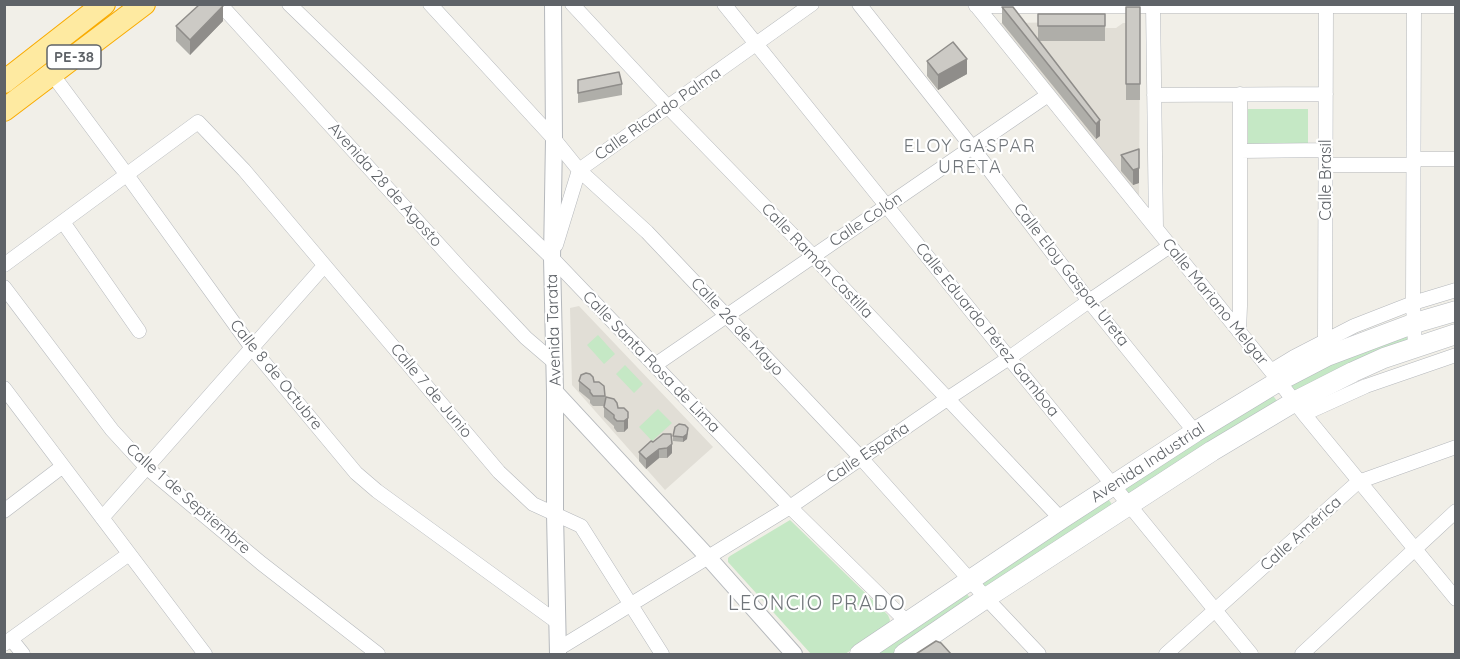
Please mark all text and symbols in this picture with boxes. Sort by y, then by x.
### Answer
road number: PE-38 [47,45,101,69]
street label: Calle Ricardo Palma [591,63,725,165]
street label: Avenida 28 de Agosto [324,119,446,251]
district label: ELOY GASPAR URETA [904,136,1036,178]
street label: Calle Brasil [1316,139,1336,221]
street label: Calle Colón [826,189,906,251]
street label: Calle Ramón Castilla [757,199,877,323]
street label: Calle Eloy Gaspar Ureta [1009,200,1133,350]
street label: Calle Mariano Melgar [1158,235,1272,369]
street label: Calle Eduardo Pérez Gamboa [911,239,1063,421]
street label: Avenida Tarata [542,274,566,386]
street label: Calle 26 de Mayo [687,274,787,380]
street label: Calle Santa Rosa de Lima [578,287,724,437]
street label: Calle 8 de Octubre [226,316,326,434]
street label: Calle 7 de Junio [386,340,476,442]
street label: Calle España [823,418,913,488]
street label: Avenida Industrial [1087,419,1209,507]
street label: Calle 1 de Septiembre [122,440,254,558]
street label: Calle América [1257,493,1345,575]
district label: LEONCIO PRADO [728,592,906,616]

